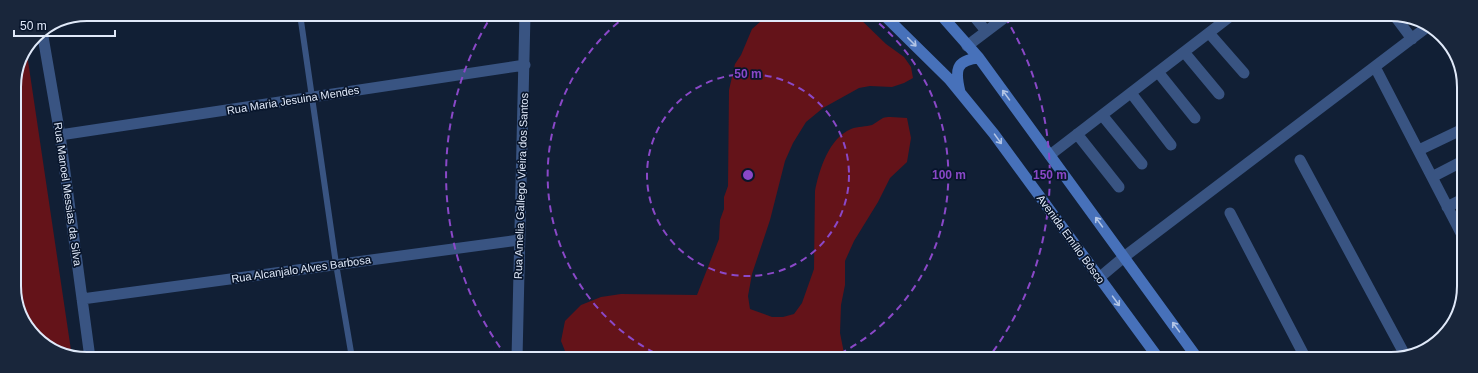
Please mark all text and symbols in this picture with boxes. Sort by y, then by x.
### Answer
scale bar [14,12,115,38]
text: 50 m [20,19,47,33]
one-way arrow [907,37,917,47]
text: 50 m [734,67,762,81]
street label: Rua Maria Jesuina Mendes [226,84,361,116]
one-way arrow [1002,89,1010,100]
street label: Rua Amelia Gallego Vieira dos Santos [512,92,530,279]
street label: Rua Manoel Messias da Silva [52,121,84,267]
one-way arrow [993,134,1002,145]
centre of rings [741,168,755,182]
text: 100 m [932,168,966,182]
text: 150 m [1033,168,1067,182]
street label: Avenida Emílio Bôsco [1035,192,1107,286]
one-way arrow [1095,217,1103,228]
street label: Rua Alcanjalo Alves Barbosa [231,253,372,285]
one-way arrow [1112,295,1120,306]
one-way arrow [1172,322,1180,333]

